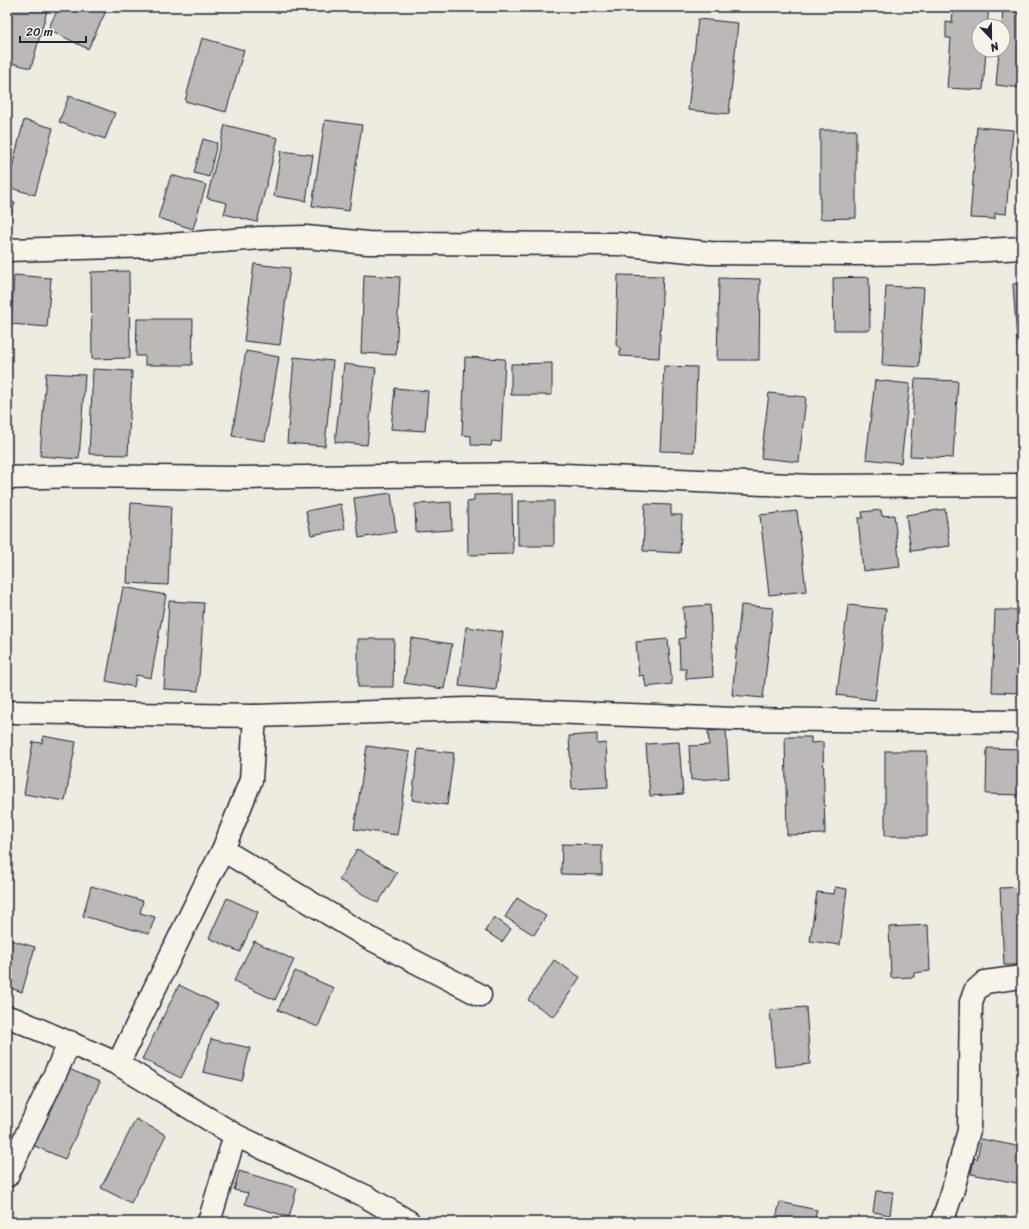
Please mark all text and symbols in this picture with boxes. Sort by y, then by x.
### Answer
scale bar [20,18,86,44]
north arrow [971,18,1011,58]
text: 20 m [26,21,53,43]
text: N [987,36,1003,57]

